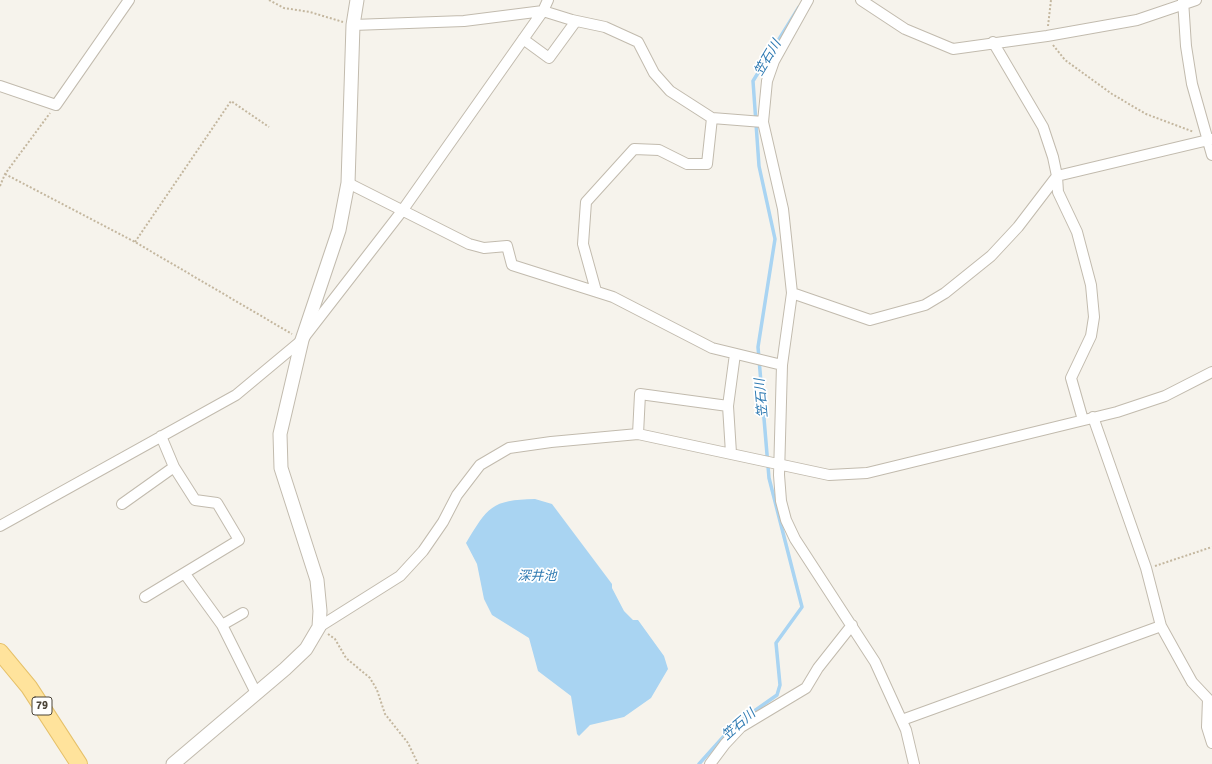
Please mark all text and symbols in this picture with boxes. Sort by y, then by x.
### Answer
water label: 笠石川 [751,37,785,79]
water label: 笠石川 [753,378,771,418]
water label: 深井池 [518,569,556,585]
road number: 79 [32,697,52,715]
water label: 笠石川 [719,706,759,744]

